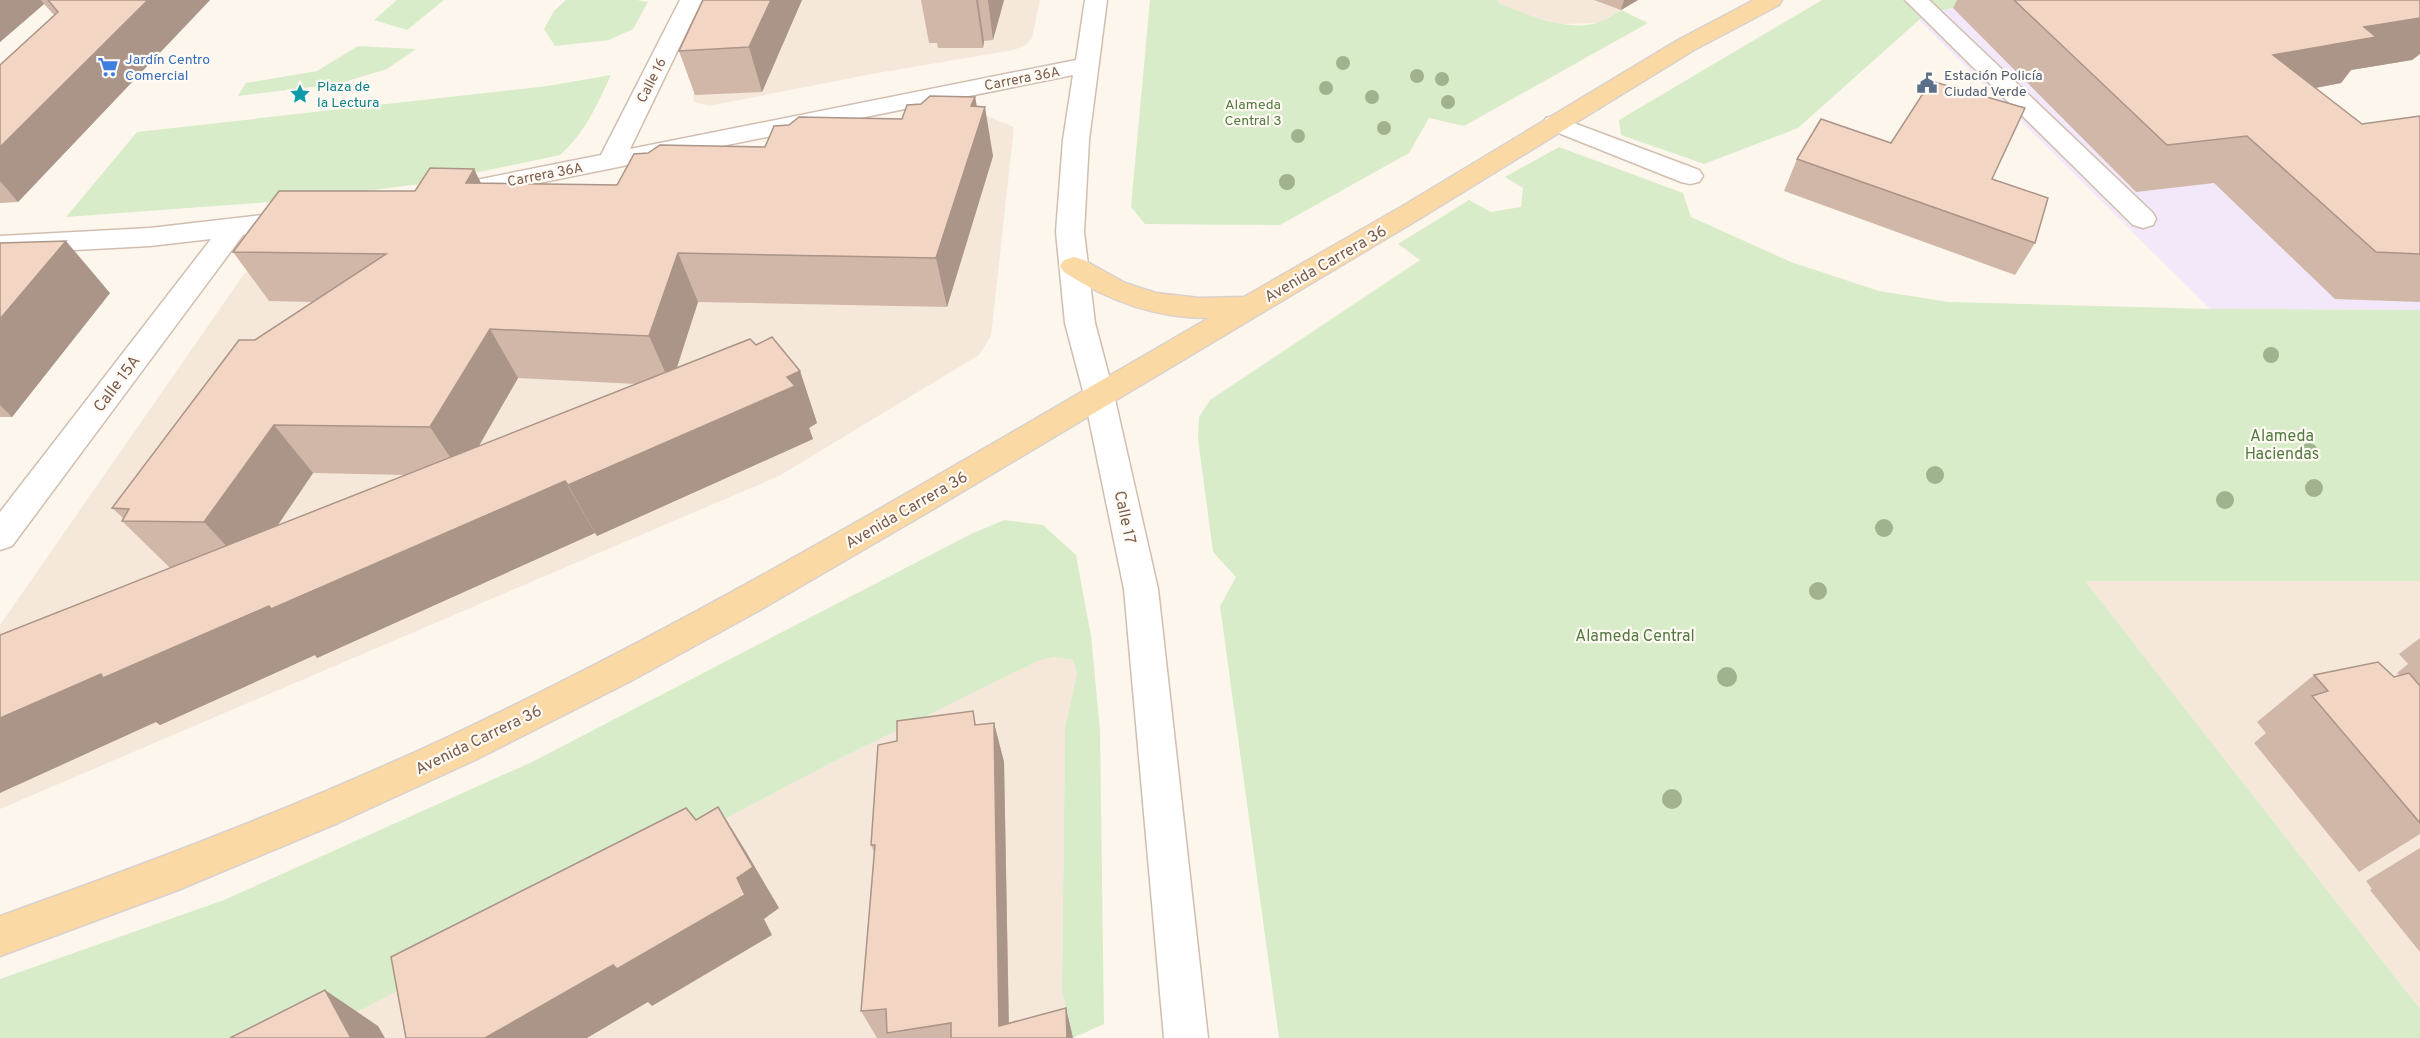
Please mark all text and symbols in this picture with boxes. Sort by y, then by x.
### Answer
place label: Jardín Centro Comercial [125,52,210,85]
supermarket icon: Jardín Centro Comercial [96,55,120,79]
street label: Calle 16 [634,55,671,106]
street label: Carrera 36A [983,64,1062,95]
place label: Estación Policía Ciudad Verde [1944,68,2043,101]
public building icon: Estación Policía Ciudad Verde [1915,71,1939,95]
place label: Plaza de la Lectura [317,79,379,112]
place icon: Plaza de la Lectura [288,82,312,106]
park label: Alameda Central 3 [1224,97,1282,130]
street label: Carrera 36A [506,160,585,191]
street label: Avenida Carrera 36 [1261,222,1391,308]
street label: Calle 15A [90,352,146,417]
park label: Alameda Haciendas [2245,427,2319,465]
street label: Avenida Carrera 36 [842,468,972,554]
street label: Calle 17 [1109,489,1139,546]
park label: Alameda Central [1575,627,1695,647]
street label: Avenida Carrera 36 [412,702,545,780]

